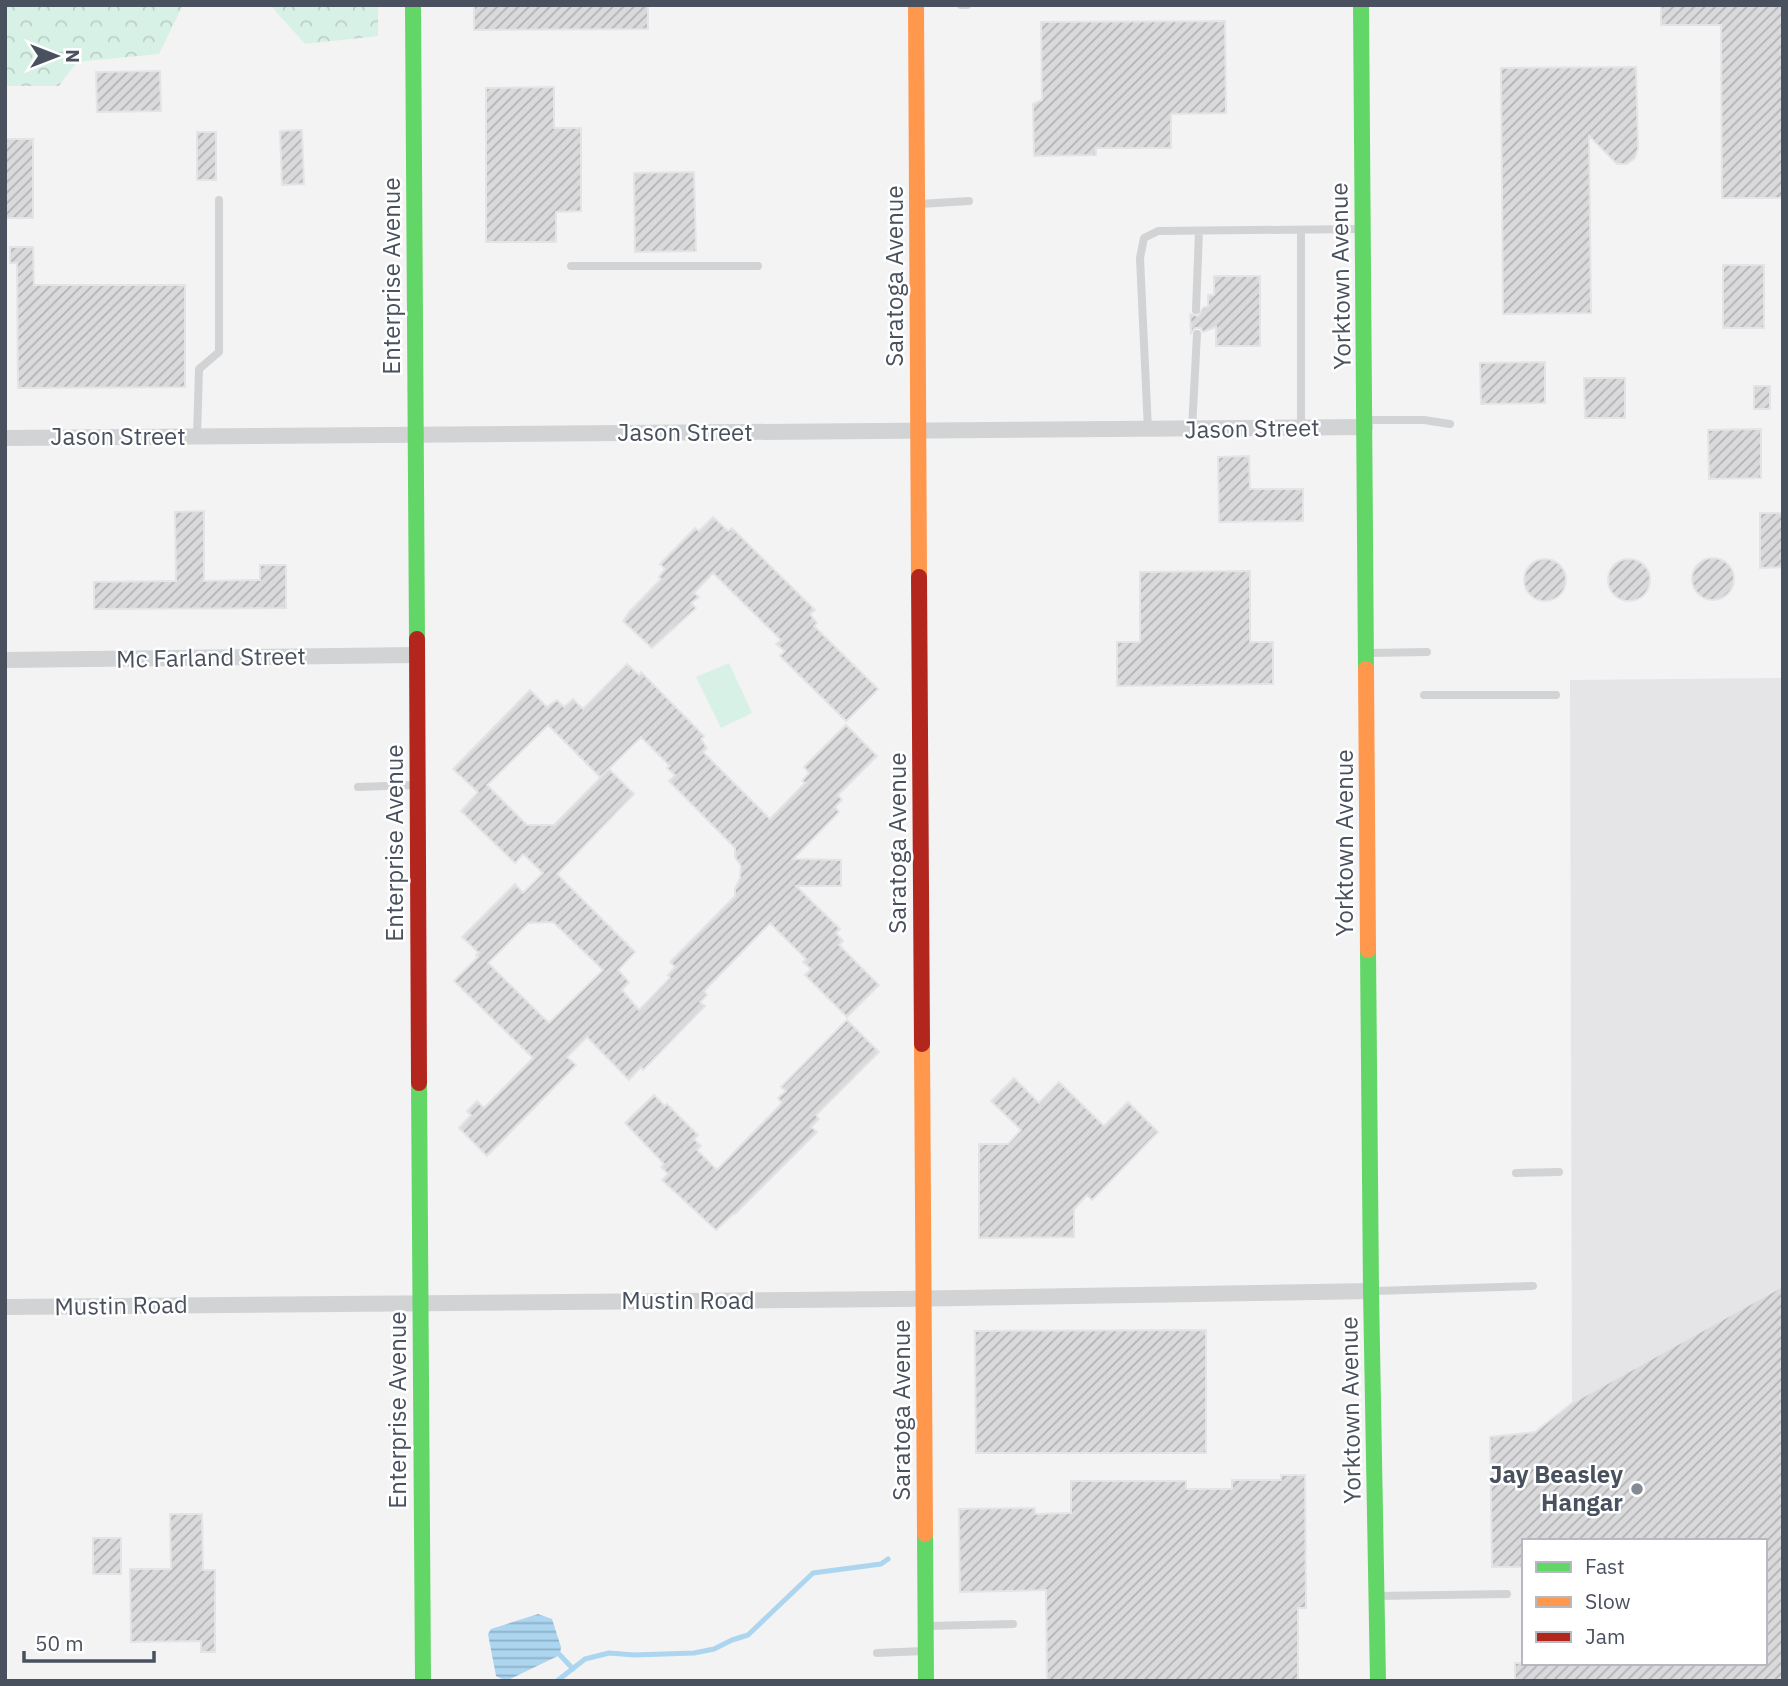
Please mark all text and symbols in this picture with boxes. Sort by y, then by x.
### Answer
north arrow [21,21,91,91]
text: N [61,49,85,63]
street label: Enterprise Avenue [375,177,407,375]
street label: Yorktown Avenue [1322,182,1358,370]
street label: Saratoga Avenue [878,185,910,367]
street label: Jason Street [1184,411,1320,445]
street label: Jason Street [617,416,753,448]
street label: Jason Street [50,420,186,452]
street label: Mc Farland Street [116,639,306,675]
street label: Enterprise Avenue [378,744,410,942]
street label: Yorktown Avenue [1328,749,1360,937]
street label: Saratoga Avenue [881,752,913,934]
street label: Mustin Road [621,1284,755,1316]
street label: Mustin Road [54,1288,188,1322]
street label: Enterprise Avenue [381,1311,413,1509]
street label: Yorktown Avenue [1332,1316,1368,1504]
street label: Saratoga Avenue [885,1319,917,1501]
place label: Jay Beasley Hangar [1489,1458,1623,1518]
marker: Jay Beasley Hangar [1629,1481,1645,1497]
legend [1522,1539,1767,1665]
text: Fast [1585,1552,1625,1580]
text: Slow [1585,1587,1631,1615]
scale bar [24,1620,154,1664]
text: Jam [1585,1622,1625,1650]
text: 50 m [35,1629,84,1657]

